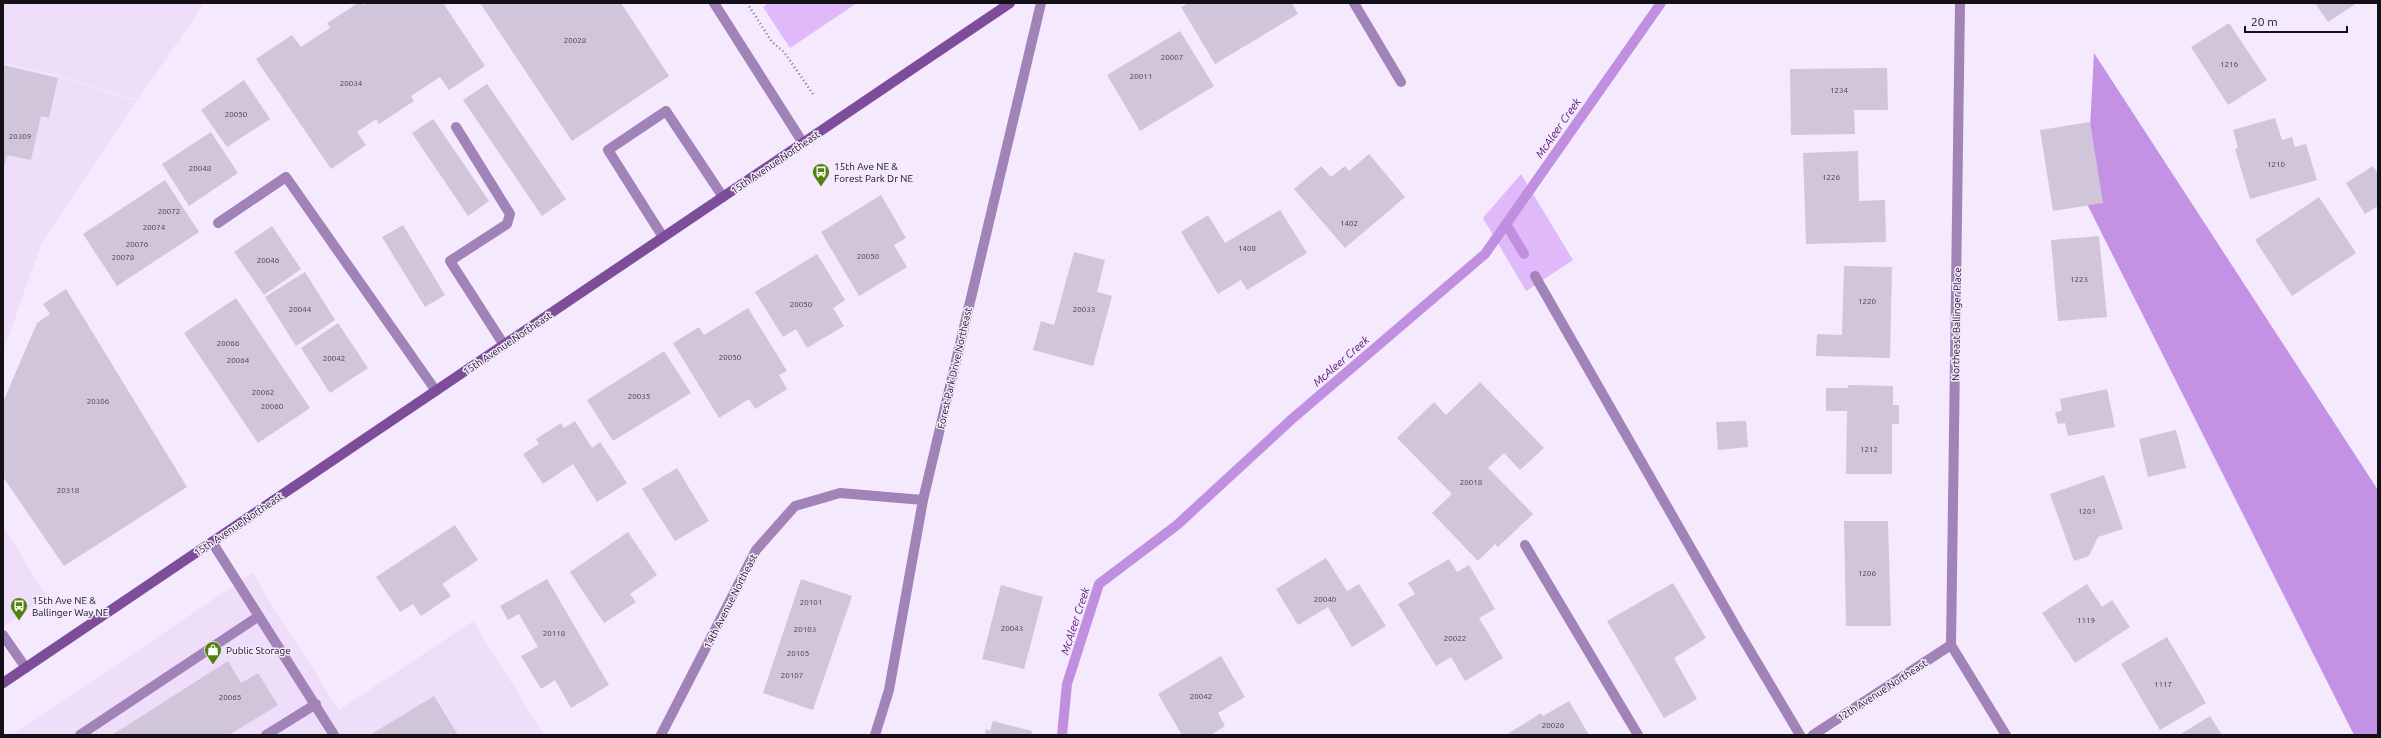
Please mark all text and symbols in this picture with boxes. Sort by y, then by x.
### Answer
scale bar [2245,8,2347,34]
text: 20 m [2251,15,2278,28]
house number: 20028 [564,36,587,45]
house number: 20007 [1161,53,1183,62]
house number: 1216 [2220,60,2239,69]
house number: 20011 [1130,72,1152,81]
house number: 20034 [340,79,363,88]
house number: 1234 [1830,86,1849,95]
water label: McAleer Creek [1533,96,1583,160]
house number: 20050 [225,110,248,119]
street label: 15th Avenue Northeast [729,129,822,196]
house number: 20309 [9,132,31,141]
house number: 1210 [2267,160,2286,169]
place label: 15th Ave NE & Forest Park Dr NE [834,161,913,184]
bus stop icon: 15th Ave NE & Forest Park Dr NE [811,162,831,187]
house number: 20048 [189,164,212,173]
house number: 1226 [1822,173,1841,182]
house number: 20072 [158,207,180,216]
house number: 1402 [1340,219,1358,228]
house number: 20074 [143,223,166,232]
house number: 20076 [126,240,149,249]
house number: 1408 [1238,244,1257,253]
house number: 20050 [857,252,880,261]
house number: 20078 [112,253,135,262]
house number: 20046 [257,256,280,265]
street label: Northeast Ballinger Place [1950,267,1963,381]
house number: 1223 [2070,275,2088,284]
house number: 1220 [1858,297,1877,306]
house number: 20050 [790,300,813,309]
house number: 20044 [289,305,312,314]
house number: 20033 [1073,305,1095,314]
street label: Forest Park Drive Northeast [935,306,974,430]
street label: 15th Avenue Northeast [461,310,554,377]
water label: McAleer Creek [1311,333,1372,389]
house number: 20066 [217,339,240,348]
house number: 20050 [719,353,742,362]
house number: 20042 [323,354,345,363]
house number: 20064 [227,356,250,365]
house number: 20062 [252,388,274,397]
house number: 20035 [628,392,650,401]
house number: 20306 [87,397,110,406]
house number: 20060 [261,402,284,411]
house number: 1212 [1860,445,1878,454]
house number: 20018 [1460,478,1483,487]
house number: 20318 [57,486,80,495]
street label: 15th Avenue Northeast [192,491,285,558]
house number: 1201 [2078,507,2096,516]
street label: 14th Avenue Northeast [702,552,759,650]
house number: 1206 [1858,569,1877,578]
water label: McAleer Creek [1058,586,1092,656]
place label: 15th Ave NE & Ballinger Way NE [32,595,109,618]
house number: 20040 [1314,595,1337,604]
bus stop icon: 15th Ave NE & Ballinger Way NE [9,596,29,621]
house number: 20101 [800,598,822,607]
house number: 1119 [2077,616,2095,625]
house number: 20043 [1001,624,1023,633]
house number: 20103 [794,625,816,634]
house number: 20118 [543,629,566,638]
house number: 20022 [1444,634,1466,643]
shop icon: Public Storage [203,640,223,665]
place label: Public Storage [226,645,291,656]
house number: 20105 [787,649,809,658]
street label: 12th Avenue Northeast [1835,657,1929,724]
house number: 20107 [781,671,803,680]
house number: 1117 [2154,680,2172,689]
house number: 20042 [1190,692,1212,701]
house number: 20065 [219,693,241,702]
house number: 20026 [1542,721,1565,730]

